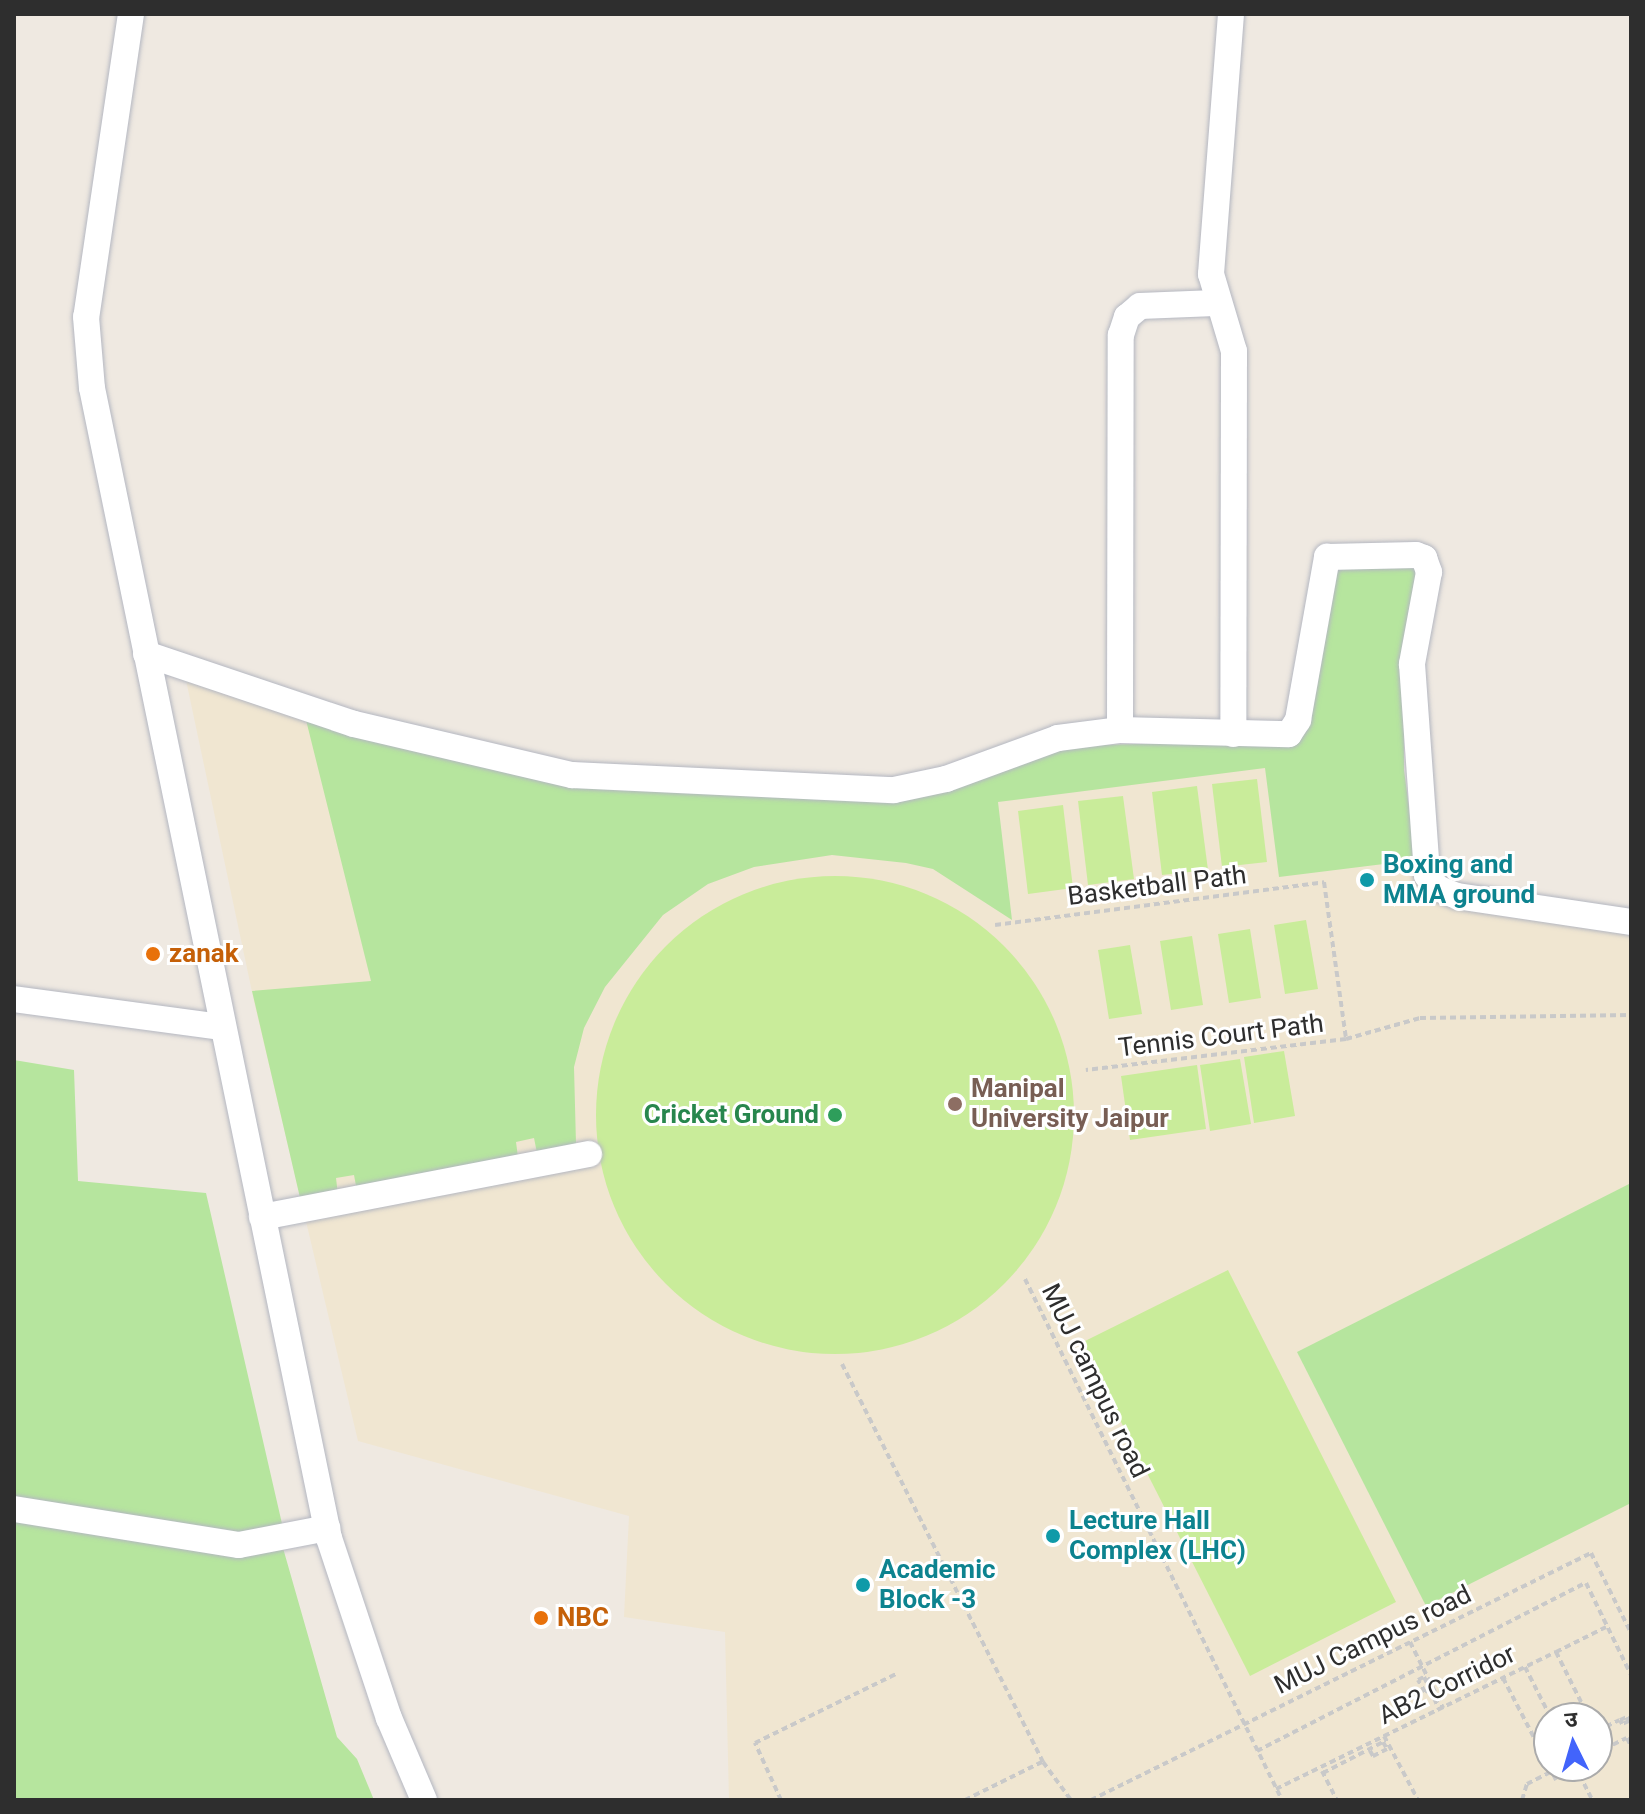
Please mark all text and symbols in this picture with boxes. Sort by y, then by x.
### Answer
place label: Boxing and MMA ground [1383,849,1535,910]
street label: Basketball Path [1066,860,1248,912]
marker: Boxing and MMA ground [1358,871,1376,889]
place label: zanak [169,938,239,970]
marker: zanak [144,945,162,963]
street label: Tennis Court Path [1117,1008,1325,1064]
place label: Manipal University Jaipur [971,1073,1169,1134]
marker: Manipal University Jaipur [946,1095,964,1113]
place label: Cricket Ground [644,1099,819,1131]
marker: Cricket Ground [826,1106,844,1124]
street label: MUJ campus road [1035,1279,1155,1483]
place label: Lecture Hall Complex (LHC) [1069,1505,1246,1566]
marker: Lecture Hall Complex (LHC) [1044,1527,1062,1545]
place label: Academic Block -3 [879,1554,996,1616]
marker: Academic Block -3 [854,1576,872,1594]
street label: MUJ Campus road [1269,1579,1477,1701]
place label: NBC [557,1602,609,1634]
marker: NBC [532,1609,550,1627]
street label: AB2 Corridor [1374,1638,1520,1732]
north arrow [1533,1702,1613,1782]
text: उ [1564,1707,1579,1733]

